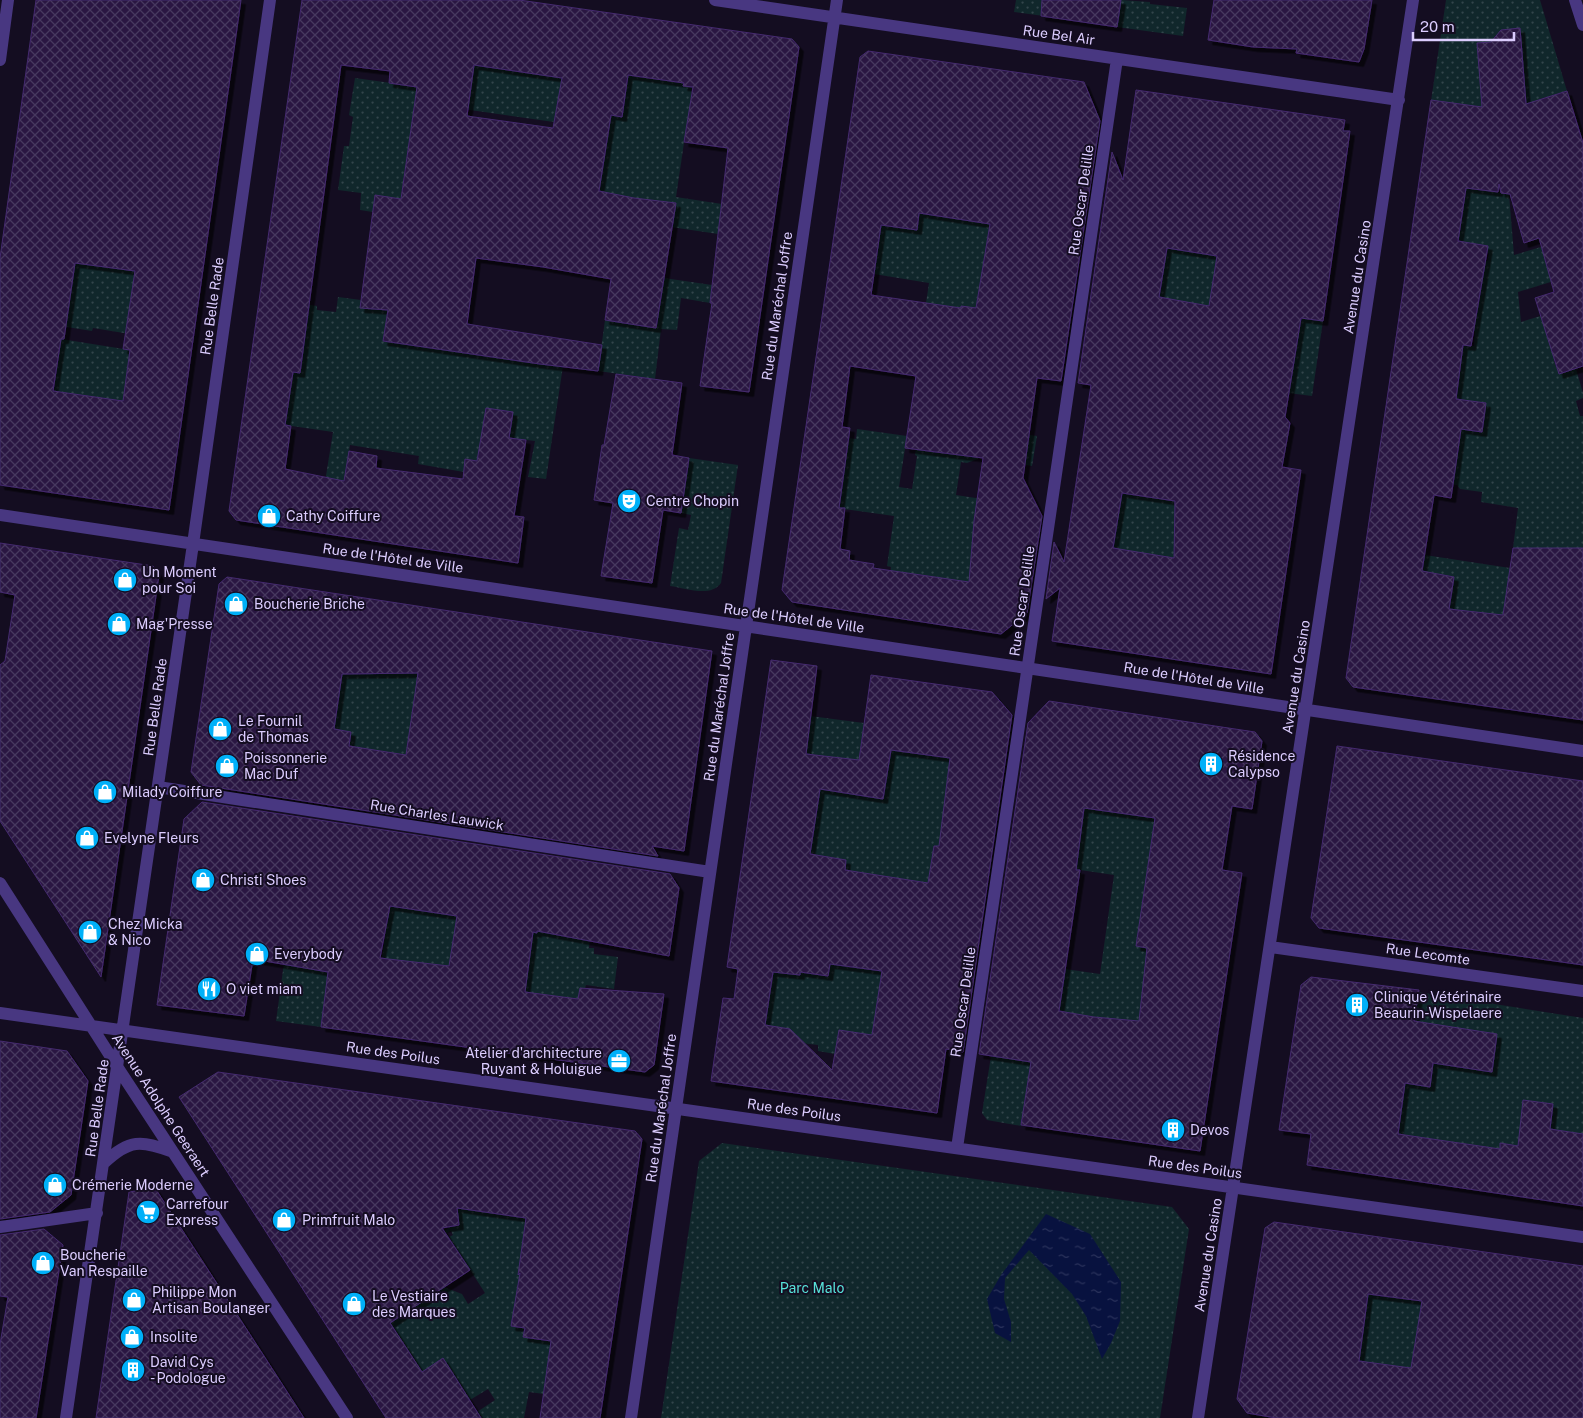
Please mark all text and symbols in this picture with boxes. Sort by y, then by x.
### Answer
scale bar [1413,10,1514,42]
text: 20 m [1420,18,1455,35]
street label: Rue Bel Air [1022,22,1096,48]
street label: Rue Oscar Delille [1065,144,1097,256]
street label: Avenue du Casino [1340,219,1374,335]
street label: Rue du Maréchal Joffre [759,231,795,381]
street label: Rue Belle Rade [197,256,227,356]
theatre icon: Centre Chopin [616,488,642,514]
place label: Centre Chopin [646,493,739,509]
shop icon: Cathy Coiffure [256,503,282,529]
place label: Cathy Coiffure [286,508,380,524]
street label: Rue de l'Hôtel de Ville [321,540,465,576]
street label: Rue Oscar Delille [1006,545,1038,657]
place label: Un Moment pour Soi [142,564,217,596]
shop icon: Un Moment pour Soi [112,567,138,593]
shop icon: Boucherie Briche [223,591,249,617]
place label: Boucherie Briche [254,596,365,612]
street label: Rue de l'Hôtel de Ville [722,600,866,636]
shop icon: Mag'Presse [106,611,132,637]
place label: Mag'Presse [136,616,213,632]
street label: Avenue du Casino [1279,619,1313,735]
street label: Rue du Maréchal Joffre [701,632,737,782]
street label: Rue Belle Rade [140,657,170,757]
street label: Rue de l'Hôtel de Ville [1123,659,1266,697]
place label: Le Fournil de Thomas [238,713,309,745]
shop icon: Le Fournil de Thomas [207,716,233,742]
place label: Résidence Calypso [1228,748,1296,780]
place label: Poissonnerie Mac Duf [244,750,327,782]
building icon: Résidence Calypso [1198,751,1224,777]
shop icon: Poissonnerie Mac Duf [214,753,240,779]
shop icon: Milady Coiffure [92,779,118,805]
place label: Milady Coiffure [122,784,222,800]
street label: Rue Charles Lauwick [369,797,505,834]
shop icon: Evelyne Fleurs [74,825,100,851]
place label: Evelyne Fleurs [104,830,199,846]
shop icon: Christi Shoes [190,867,216,893]
place label: Christi Shoes [220,872,306,888]
place label: Chez Micka & Nico [108,916,182,948]
shop icon: Chez Micka & Nico [77,919,103,945]
street label: Rue Lecomte [1385,940,1471,968]
shop icon: Everybody [244,941,270,967]
place label: Everybody [274,946,343,962]
street label: Rue Oscar Delille [947,946,979,1058]
restaurant icon: O viet miam [196,976,222,1002]
place label: O viet miam [226,981,302,997]
place label: Clinique Vétérinaire Beaurin-Wispelaere [1374,989,1502,1021]
building icon: Clinique Vétérinaire Beaurin-Wispelaere [1344,992,1370,1018]
street label: Avenue Adolphe Geeraert [109,1031,213,1179]
street label: Rue du Maréchal Joffre [643,1033,679,1183]
street label: Rue des Poilus [345,1038,441,1068]
place label: Atelier d'architecture Ruyant & Holuigue [465,1045,602,1077]
office icon: Atelier d'architecture Ruyant & Holuigue [606,1048,632,1074]
street label: Rue Belle Rade [82,1058,112,1158]
street label: Rue des Poilus [746,1095,842,1125]
building icon: Devos [1160,1117,1186,1143]
place label: Devos [1190,1122,1229,1138]
street label: Rue des Poilus [1147,1152,1243,1182]
shop icon: Crémerie Moderne [42,1172,68,1198]
place label: Crémerie Moderne [72,1177,193,1193]
place label: Carrefour Express [166,1196,229,1228]
street label: Avenue du Casino [1191,1197,1225,1313]
supermarket icon: Carrefour Express [135,1199,161,1225]
shop icon: Primfruit Malo [271,1207,297,1233]
place label: Primfruit Malo [302,1212,395,1228]
place label: Boucherie Van Respaille [60,1247,148,1279]
shop icon: Boucherie Van Respaille [30,1250,56,1276]
park label: Parc Malo [780,1280,844,1296]
place label: Philippe Mon Artisan Boulanger [152,1284,270,1316]
shop icon: Philippe Mon Artisan Boulanger [121,1287,147,1313]
place label: Le Vestiaire des Marques [372,1288,456,1320]
shop icon: Le Vestiaire des Marques [341,1291,367,1317]
shop icon: Insolite [119,1324,145,1350]
place label: Insolite [150,1329,198,1345]
place label: David Cys - Podologue [150,1354,226,1386]
building icon: David Cys - Podologue [120,1357,146,1383]

